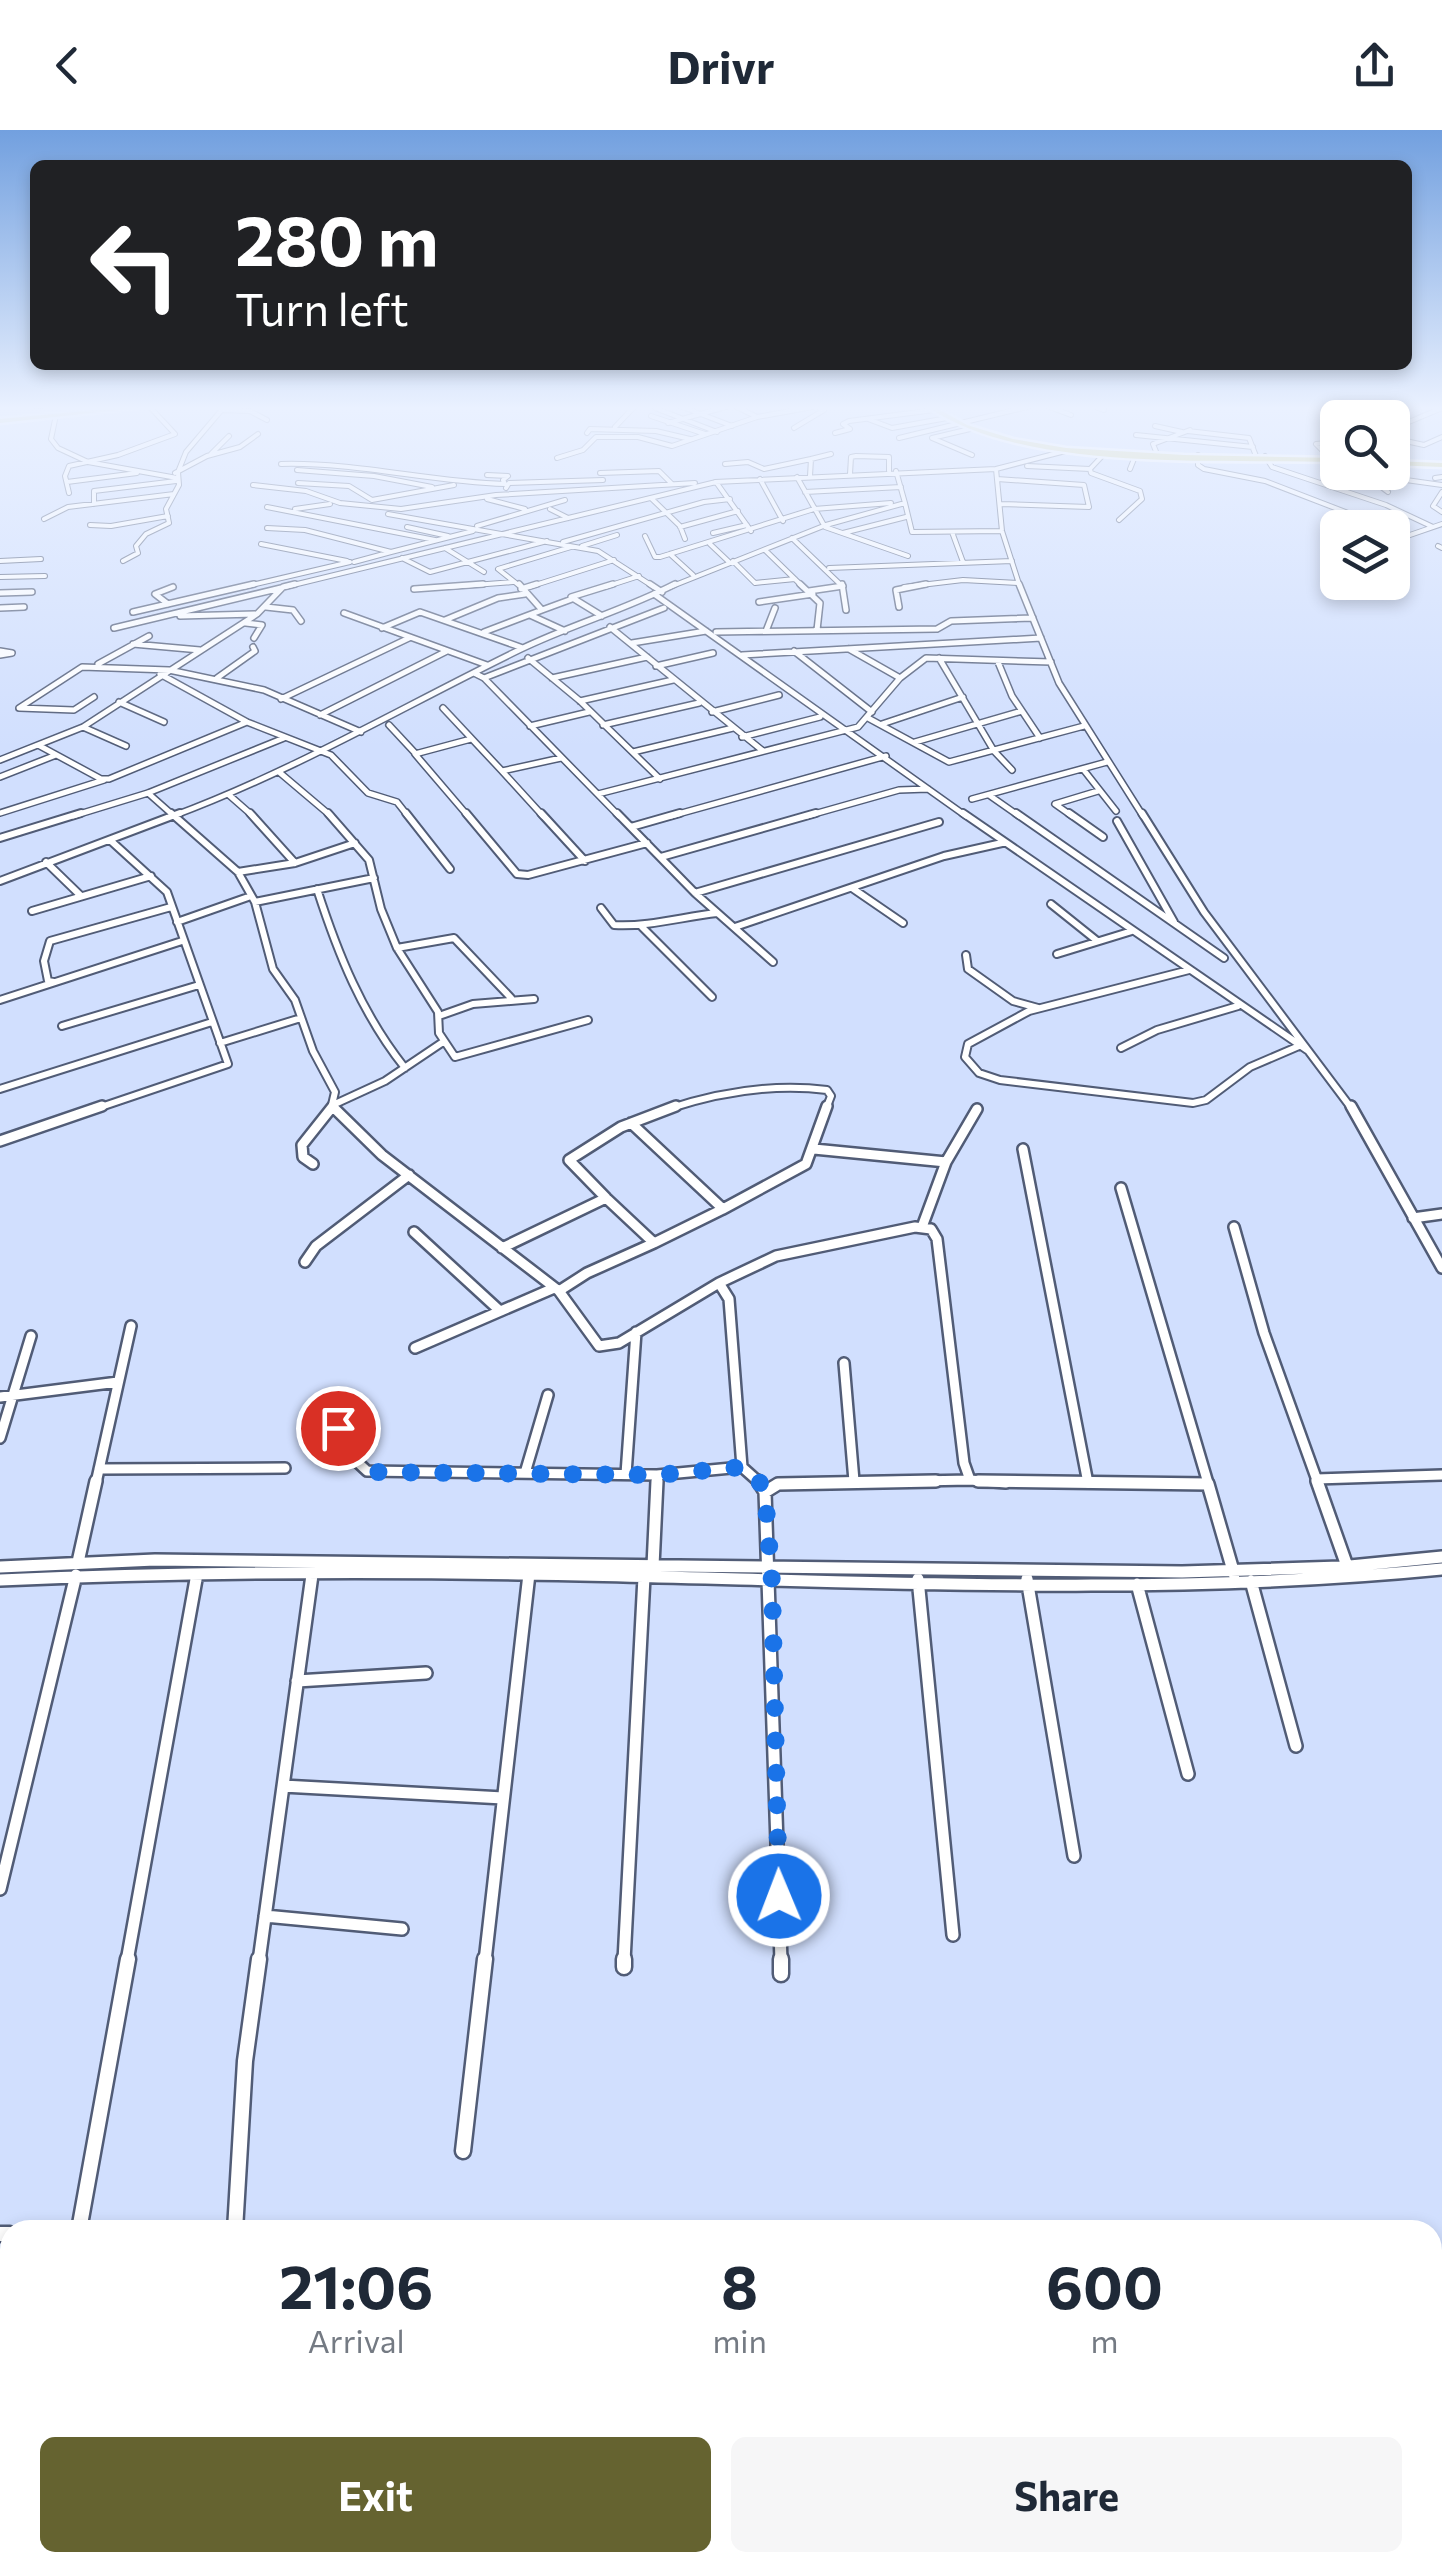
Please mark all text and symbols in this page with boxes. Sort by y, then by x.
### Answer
icon: back [40,38,95,93]
text: Drivr [667,38,775,93]
icon: share [1347,38,1402,93]
text: 280 m [235,195,439,280]
icon: left [70,200,200,330]
text: Turn left [235,280,409,335]
map controls [1320,400,1410,600]
button: search [1320,400,1410,490]
button: layers [1320,510,1410,600]
pin [296,1386,381,1471]
icon: arrive [311,1401,366,1456]
position arrow [727,1844,831,1948]
text: 21:06 [279,2248,433,2321]
text: 8 [721,2248,758,2321]
text: 600 [1046,2248,1163,2321]
text: Arrival [308,2320,405,2360]
text: min [712,2320,767,2360]
text: m [1090,2320,1118,2360]
button: Exit [40,2437,711,2552]
button: Share [731,2437,1402,2552]

